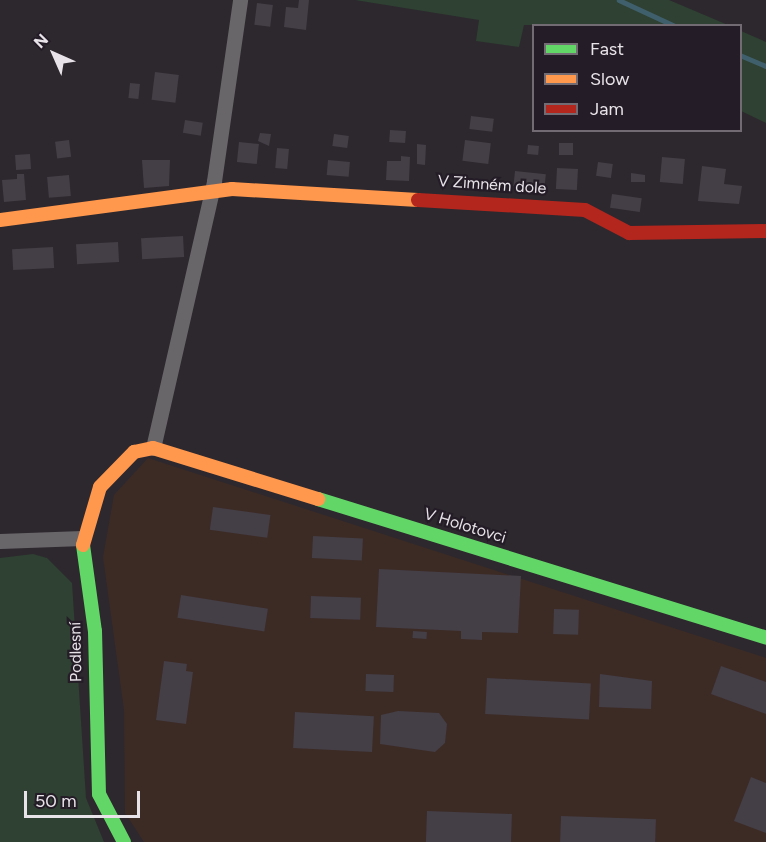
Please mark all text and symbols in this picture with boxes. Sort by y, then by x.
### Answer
north arrow [24,24,84,84]
legend [532,24,742,132]
text: N [30,30,52,52]
text: Fast [590,38,624,60]
text: Slow [590,68,629,90]
text: Jam [590,98,624,120]
street label: V Zimném dole [437,172,547,198]
street label: V Holotovci [422,504,508,548]
street label: Podlesní [66,622,86,682]
scale bar [27,779,142,817]
text: 50 m [35,790,77,812]

